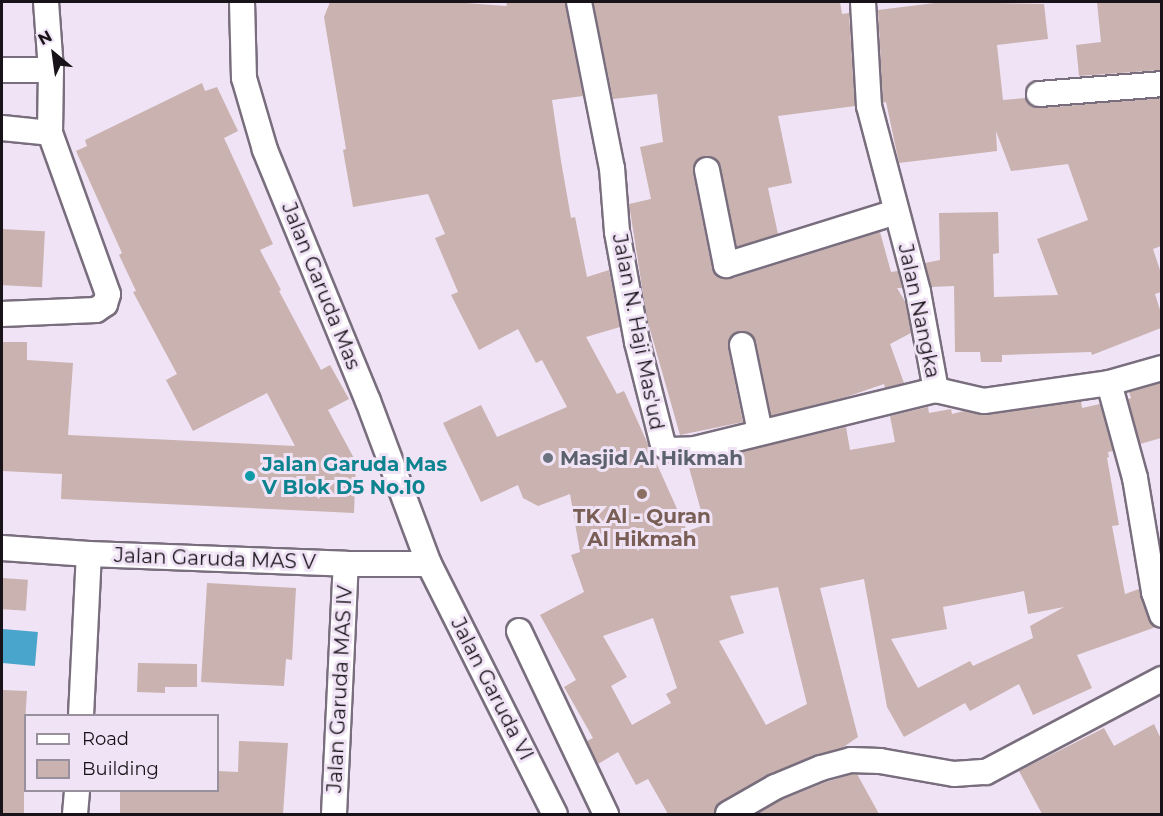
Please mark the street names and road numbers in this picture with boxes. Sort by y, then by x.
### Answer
street label: Jalan Garuda Mas [277,199,365,373]
street label: Jalan N. Haji Mas'ud [607,232,669,432]
street label: Jalan Nangka [893,242,945,380]
street label: Jalan Garuda MAS V [114,543,316,575]
street label: Jalan Garuda MAS IV [323,585,357,793]
street label: Jalan Garuda VI [446,614,538,764]

